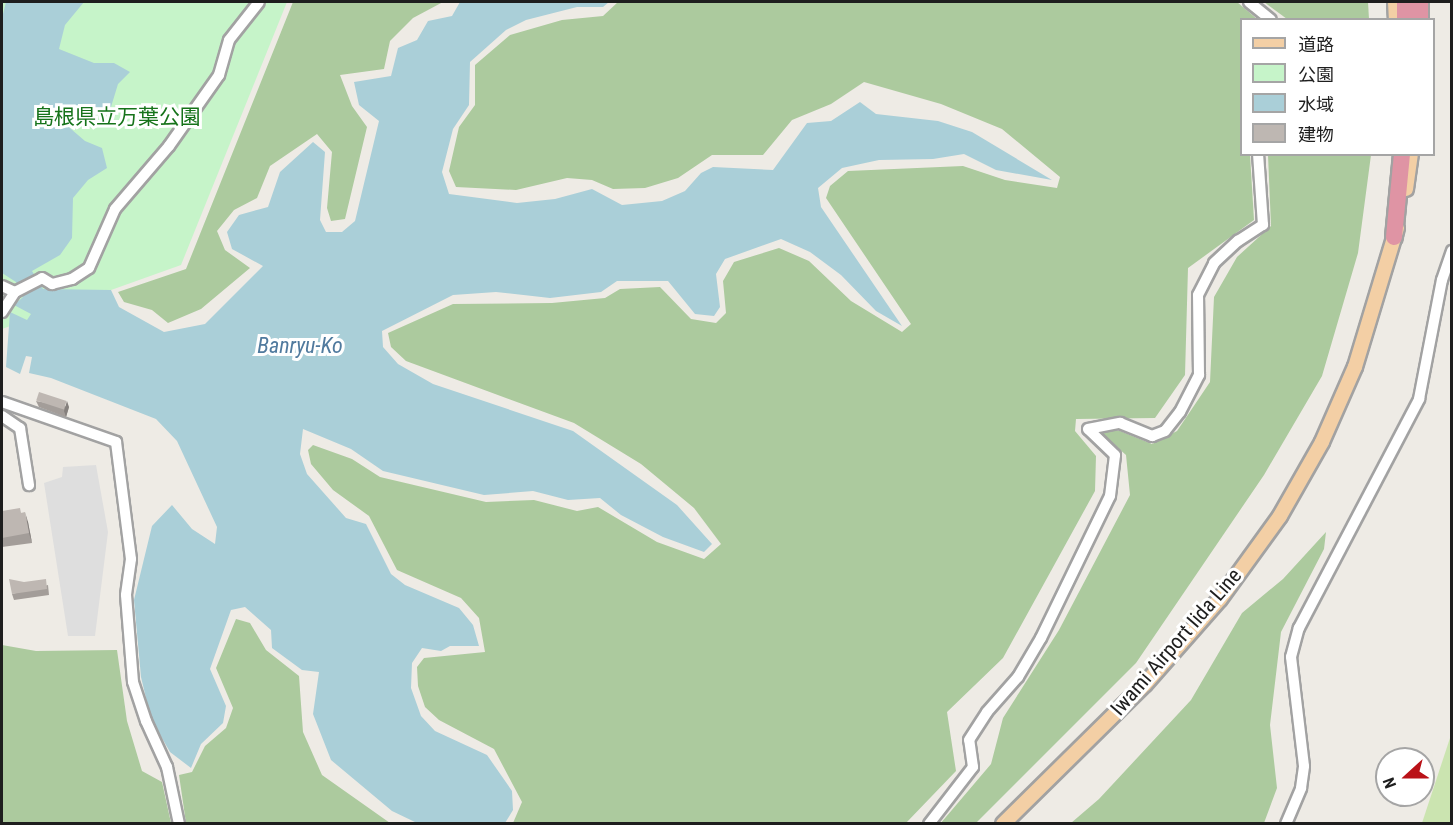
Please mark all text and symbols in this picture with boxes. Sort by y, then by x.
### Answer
legend [1240,18,1435,156]
text: 道路 [1298,34,1334,55]
text: 公園 [1298,64,1334,85]
text: 水域 [1298,94,1334,115]
park label: 島根県立万葉公園 [33,104,201,130]
text: 建物 [1298,124,1334,145]
water label: Banryu-Ko [257,333,343,359]
street label: Iwami Airport Iida Line [1105,563,1247,721]
north arrow [1375,747,1435,807]
text: N [1379,775,1400,791]

